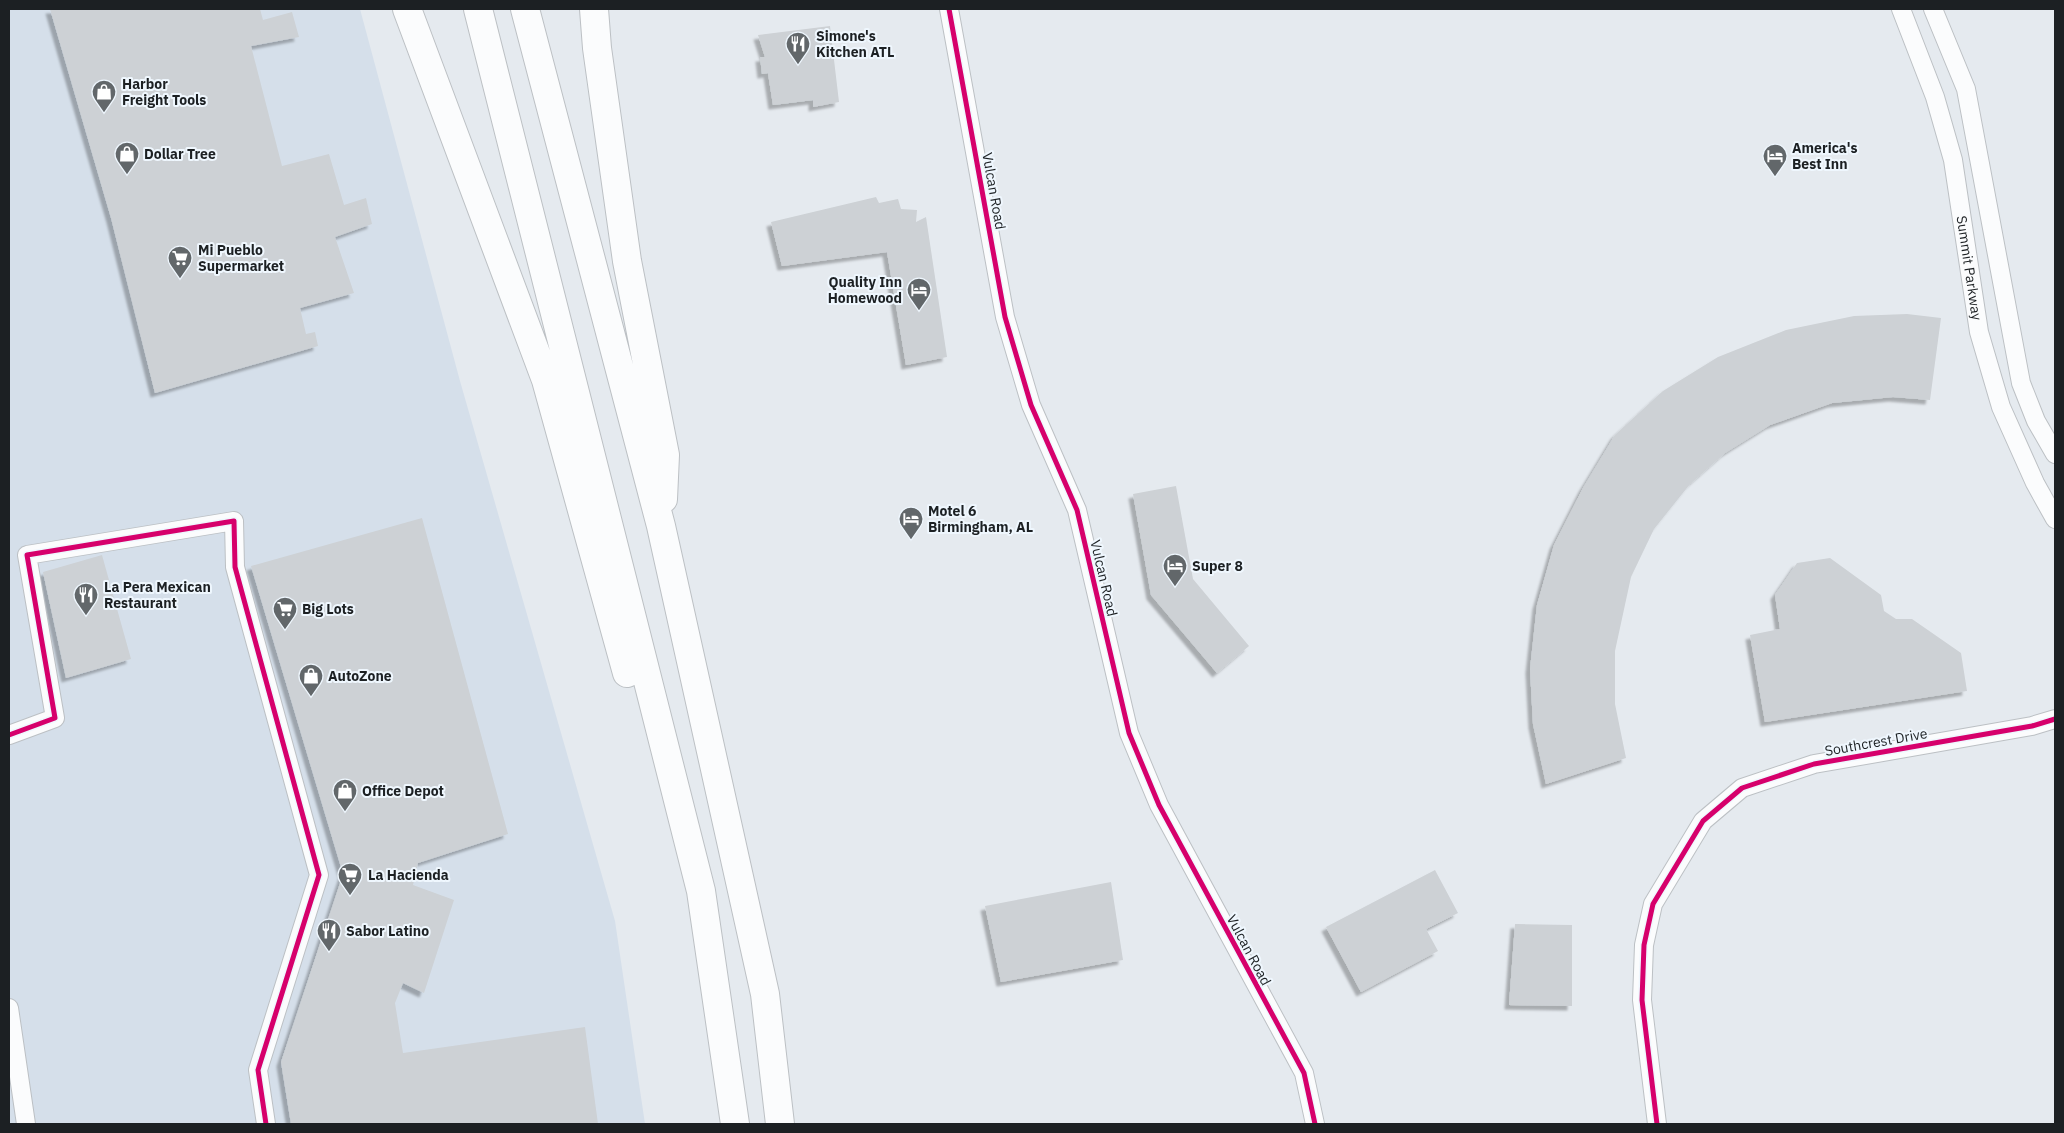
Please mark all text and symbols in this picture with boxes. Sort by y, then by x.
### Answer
place label: Simone's Kitchen ATL [816,27,894,61]
restaurant icon: Simone's Kitchen ATL [785,31,811,65]
place label: Harbor Freight Tools [122,75,206,109]
shop icon: Harbor Freight Tools [91,79,117,113]
place label: America's Best Inn [1792,139,1857,173]
shop icon: Dollar Tree [114,141,140,175]
hotel icon: America's Best Inn [1762,143,1788,177]
place label: Dollar Tree [144,145,216,163]
street label: Vulcan Road [978,151,1010,231]
street label: Summit Parkway [1953,214,1986,322]
place label: Mi Pueblo Supermarket [198,241,284,275]
supermarket icon: Mi Pueblo Supermarket [167,245,193,279]
place label: Quality Inn Homewood [828,273,902,307]
hotel icon: Quality Inn Homewood [906,277,932,311]
place label: Motel 6 Birmingham, AL [928,502,1033,536]
hotel icon: Motel 6 Birmingham, AL [898,506,924,540]
street label: Vulcan Road [1086,538,1122,618]
hotel icon: Super 8 [1162,553,1188,587]
place label: Super 8 [1192,557,1243,575]
place label: La Pera Mexican Restaurant [104,578,211,612]
restaurant icon: La Pera Mexican Restaurant [73,582,99,616]
supermarket icon: Big Lots [272,596,298,630]
place label: Big Lots [302,600,354,618]
shop icon: AutoZone [298,663,324,697]
place label: AutoZone [328,667,392,685]
street label: Southcrest Drive [1823,724,1929,760]
shop icon: Office Depot [332,778,358,812]
place label: Office Depot [362,782,444,800]
supermarket icon: La Hacienda [337,862,363,896]
place label: La Hacienda [368,866,449,884]
street label: Vulcan Road [1223,911,1275,989]
restaurant icon: Sabor Latino [316,918,342,952]
place label: Sabor Latino [346,922,429,940]

